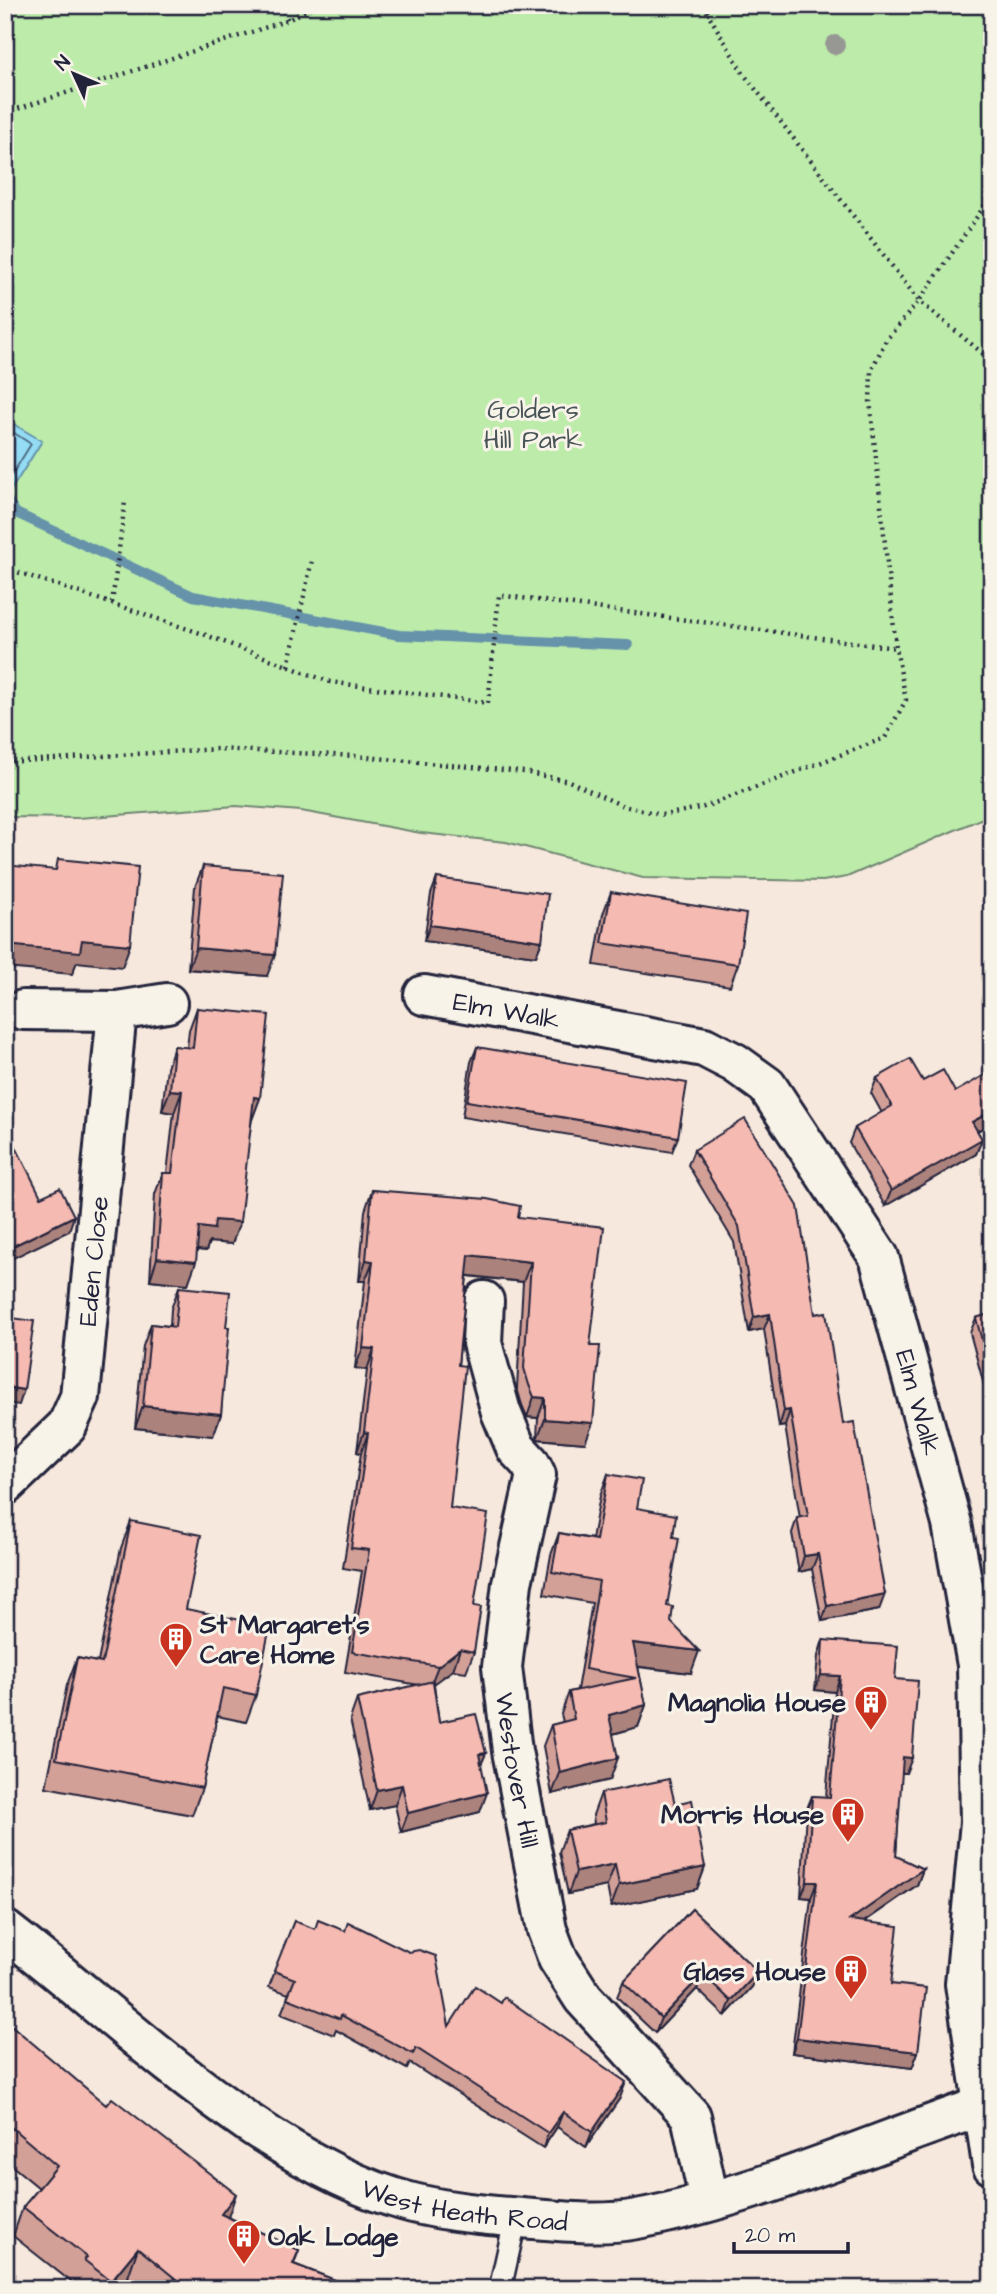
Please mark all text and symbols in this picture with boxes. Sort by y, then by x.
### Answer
north arrow [38,38,108,108]
text: N [49,50,77,77]
park label: Golders Hill Park [484,392,582,458]
street label: Elm Walk [450,984,563,1039]
street label: Eden Close [70,1194,118,1328]
street label: Elm Walk [886,1346,949,1459]
place label: St Margaret's Care Home [199,1607,370,1673]
building icon: St Margaret's Care Home [157,1620,195,1669]
building icon: Magnolia House [852,1683,890,1732]
place label: Magnolia House [668,1685,846,1724]
street label: Westover Hill [486,1691,548,1851]
building icon: Morris House [829,1795,867,1844]
place label: Morris House [661,1797,824,1833]
building icon: Glass House [832,1952,870,2001]
place label: Glass House [683,1954,826,1990]
street label: West Heath Road [356,2171,569,2241]
scale bar [734,2210,848,2254]
building icon: Oak Lodge [225,2217,263,2266]
place label: Oak Lodge [268,2219,398,2258]
text: 20 m [745,2221,796,2250]

